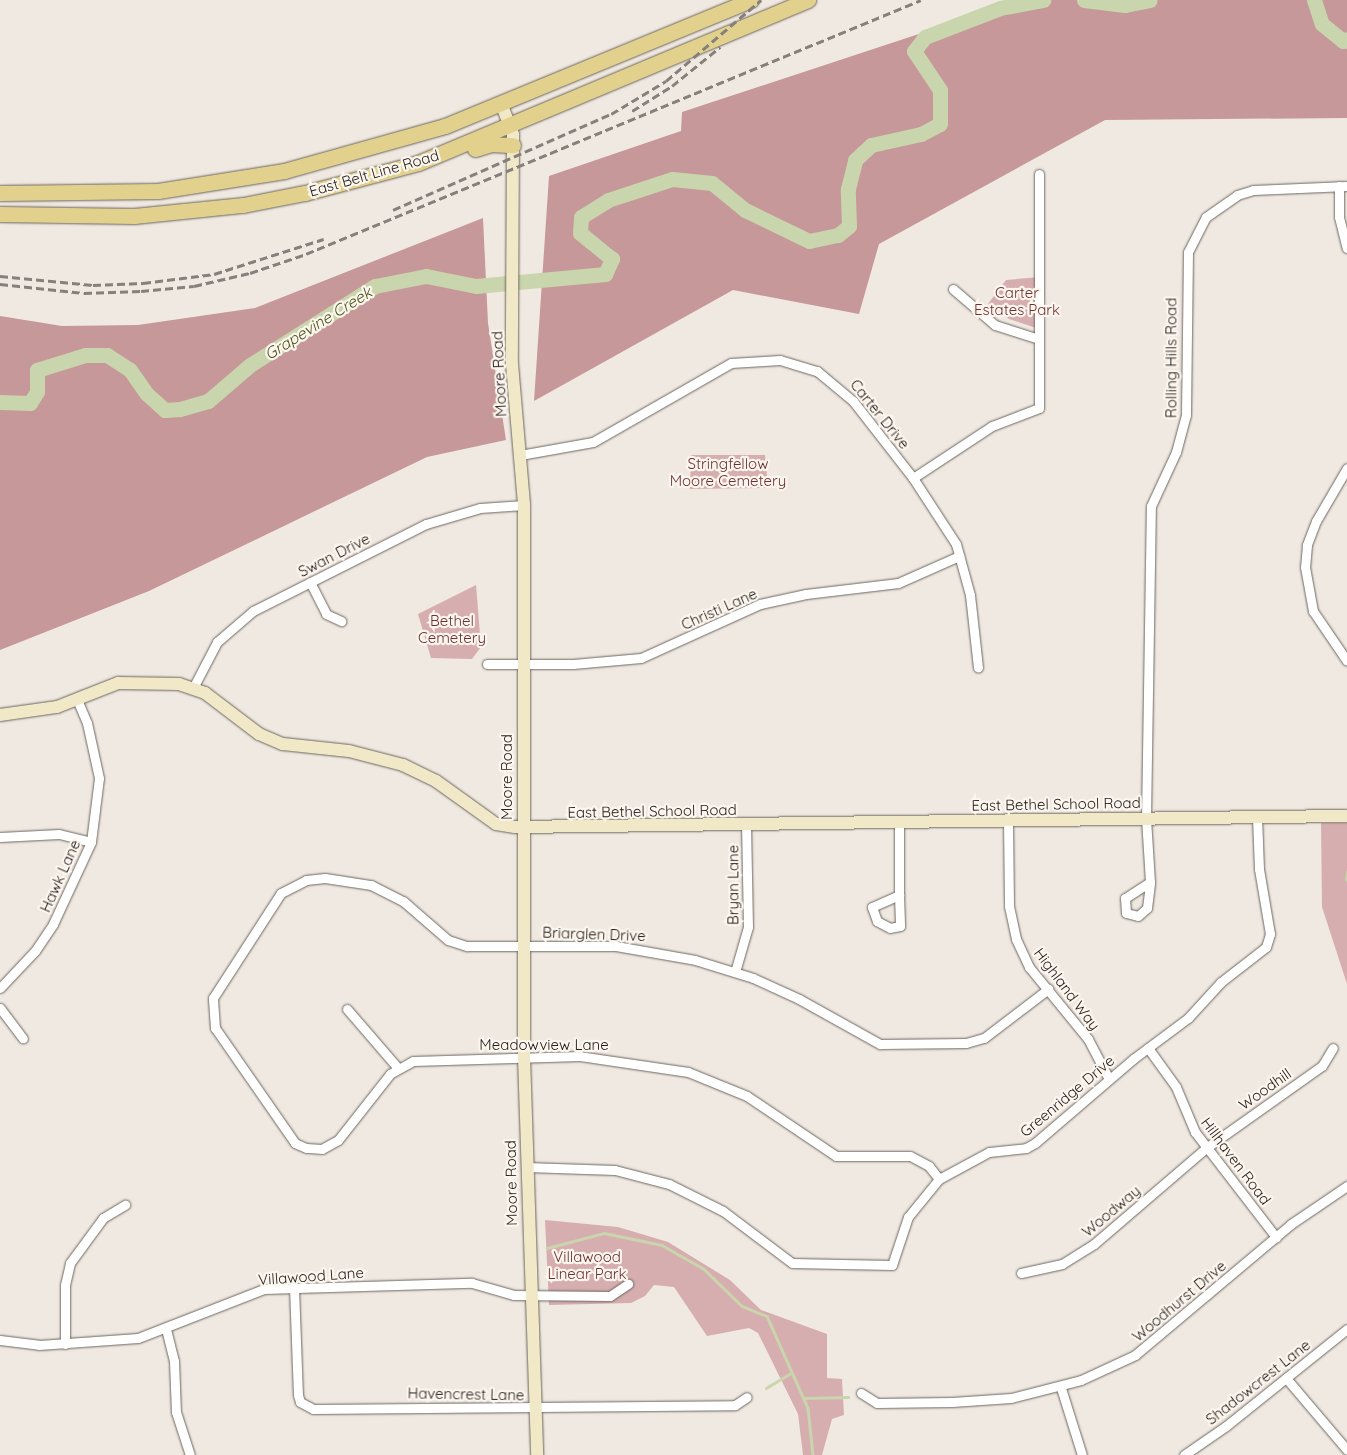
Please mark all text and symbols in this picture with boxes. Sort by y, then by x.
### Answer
street label: East Belt Line Road [307,146,441,200]
water label: Grapevine Creek [261,282,375,364]
park label: Carter Estates Park [974,283,1060,318]
street label: Rolling Hills Road [1162,298,1180,418]
street label: Moore Road [488,331,510,417]
street label: Carter Drive [847,376,913,452]
park label: Stringfellow Moore Cemetery [670,454,786,489]
street label: Swan Drive [295,529,373,581]
street label: Christi Lane [678,584,760,634]
park label: Bethel Cemetery [418,611,486,646]
street label: Moore Road [498,734,516,820]
street label: East Bethel School Road [971,794,1141,814]
street label: East Bethel School Road [567,801,737,821]
street label: Hawk Lane [36,837,84,915]
street label: Bryan Lane [724,845,742,925]
street label: Briarglen Drive [542,923,646,945]
street label: Highland Way [1030,944,1104,1034]
street label: Meadowview Lane [479,1036,609,1054]
street label: Greenridge Drive [1016,1051,1118,1141]
street label: Woodhill [1235,1064,1295,1114]
street label: Hillhaven Road [1197,1114,1275,1208]
street label: Moore Road [501,1140,521,1226]
street label: Woodway [1078,1181,1144,1241]
park label: Villawood Linear Park [547,1247,627,1282]
street label: Woodhurst Drive [1129,1257,1229,1345]
street label: Villawood Lane [258,1263,364,1289]
street label: Shadowcrest Lane [1202,1336,1314,1428]
street label: Havencrest Lane [407,1384,525,1404]

